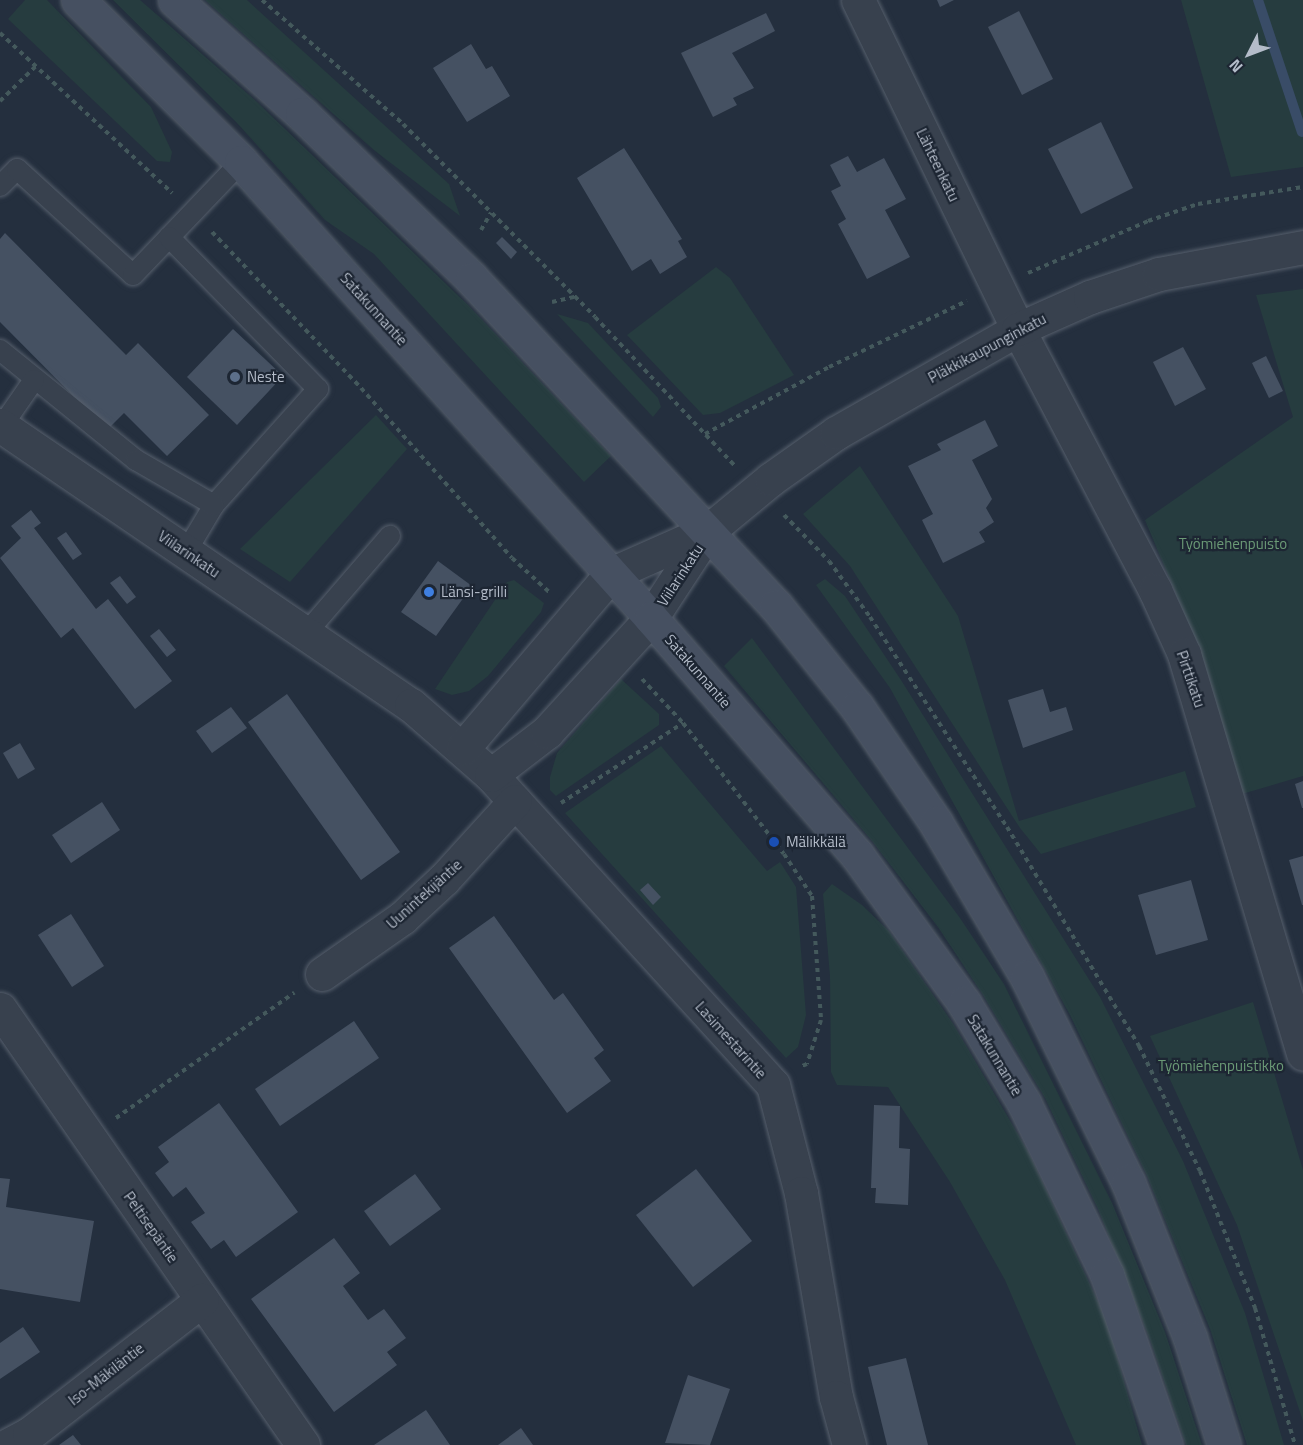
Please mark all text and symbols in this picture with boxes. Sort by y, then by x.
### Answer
north arrow [1219,24,1279,84]
text: N [1223,54,1248,78]
street label: Lähteenkatu [913,126,963,204]
street label: Satakunnantie [337,269,411,349]
street label: Pläkkikaupunginkatu [925,309,1049,387]
place label: Neste [247,368,284,386]
marker: Neste [228,370,242,384]
street label: Viilarinkatu [155,527,223,581]
park label: Työmiehenpuisto [1179,535,1287,553]
street label: Viilarinkatu [653,540,707,610]
place label: Länsi-grilli [441,583,507,601]
marker: Länsi-grilli [422,585,436,599]
street label: Satakunnantie [661,631,735,711]
street label: Pirttikatu [1173,648,1209,710]
place label: Mälikkälä [786,833,846,851]
marker: Mälikkälä [767,835,781,849]
street label: Uunintekijäntie [383,855,465,933]
street label: Lasimestarintie [692,998,770,1082]
street label: Satakunnantie [964,1011,1026,1099]
park label: Työmiehenpuistikko [1158,1057,1284,1075]
street label: Peltisepäntie [120,1188,182,1266]
street label: Iso-Mäkiläntie [65,1339,147,1409]

